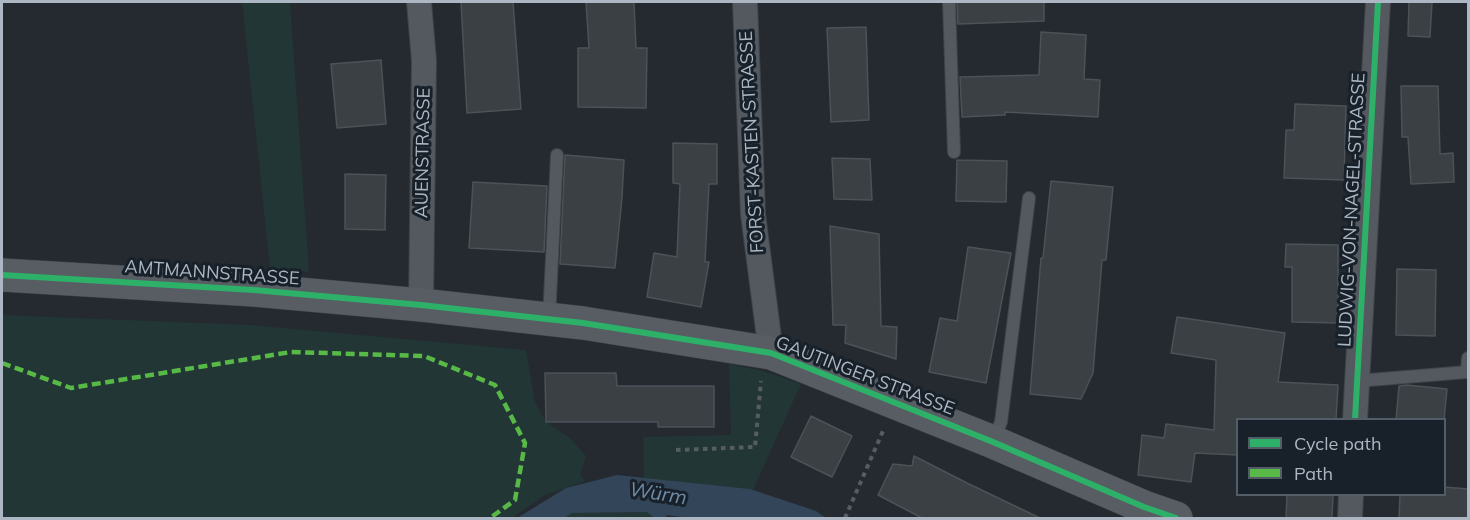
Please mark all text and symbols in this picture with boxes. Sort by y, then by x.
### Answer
street label: FORST-KASTEN-STRASSE [735,30,769,254]
street label: LUDWIG-VON-NAGEL-STRASSE [1334,72,1370,348]
street label: AUENSTRASSE [411,88,435,218]
street label: AMTMANNSTRASSE [124,256,300,290]
street label: GAUTINGER STRASSE [773,332,957,420]
legend [1236,418,1446,496]
text: Cycle path [1294,432,1381,455]
text: Path [1294,462,1333,485]
water label: Würm [628,478,688,510]

